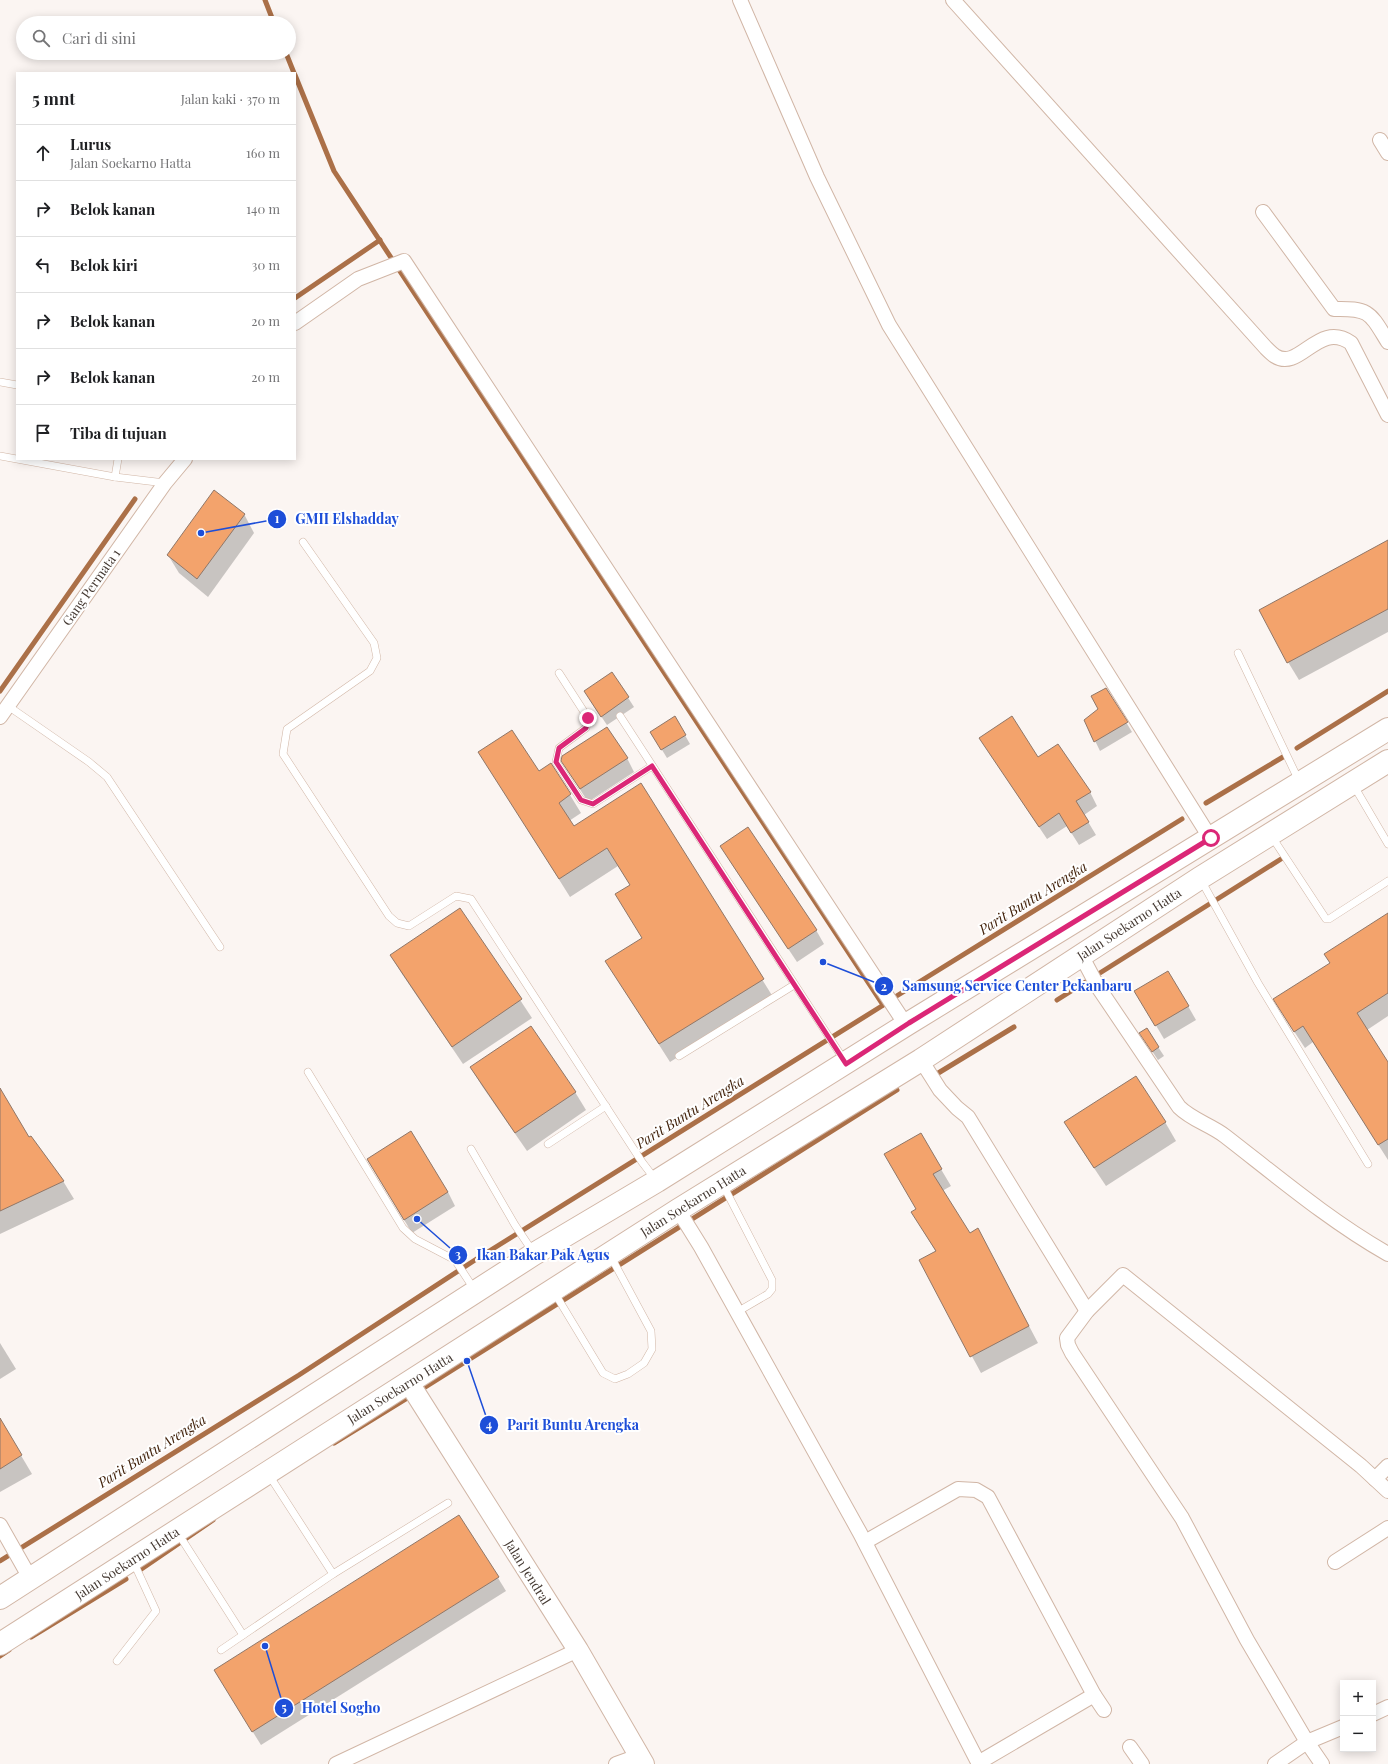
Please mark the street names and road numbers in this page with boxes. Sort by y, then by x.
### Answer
street label: Gang Permata 1 [58,545,123,628]
street label: Jalan Soekarno Hatta [1072,883,1185,964]
street label: Jalan Soekarno Hatta [636,1161,749,1240]
street label: Jalan Soekarno Hatta [343,1348,456,1427]
street label: Jalan Soekarno Hatta [70,1522,183,1603]
street label: Jalan Jendral [501,1535,555,1608]

